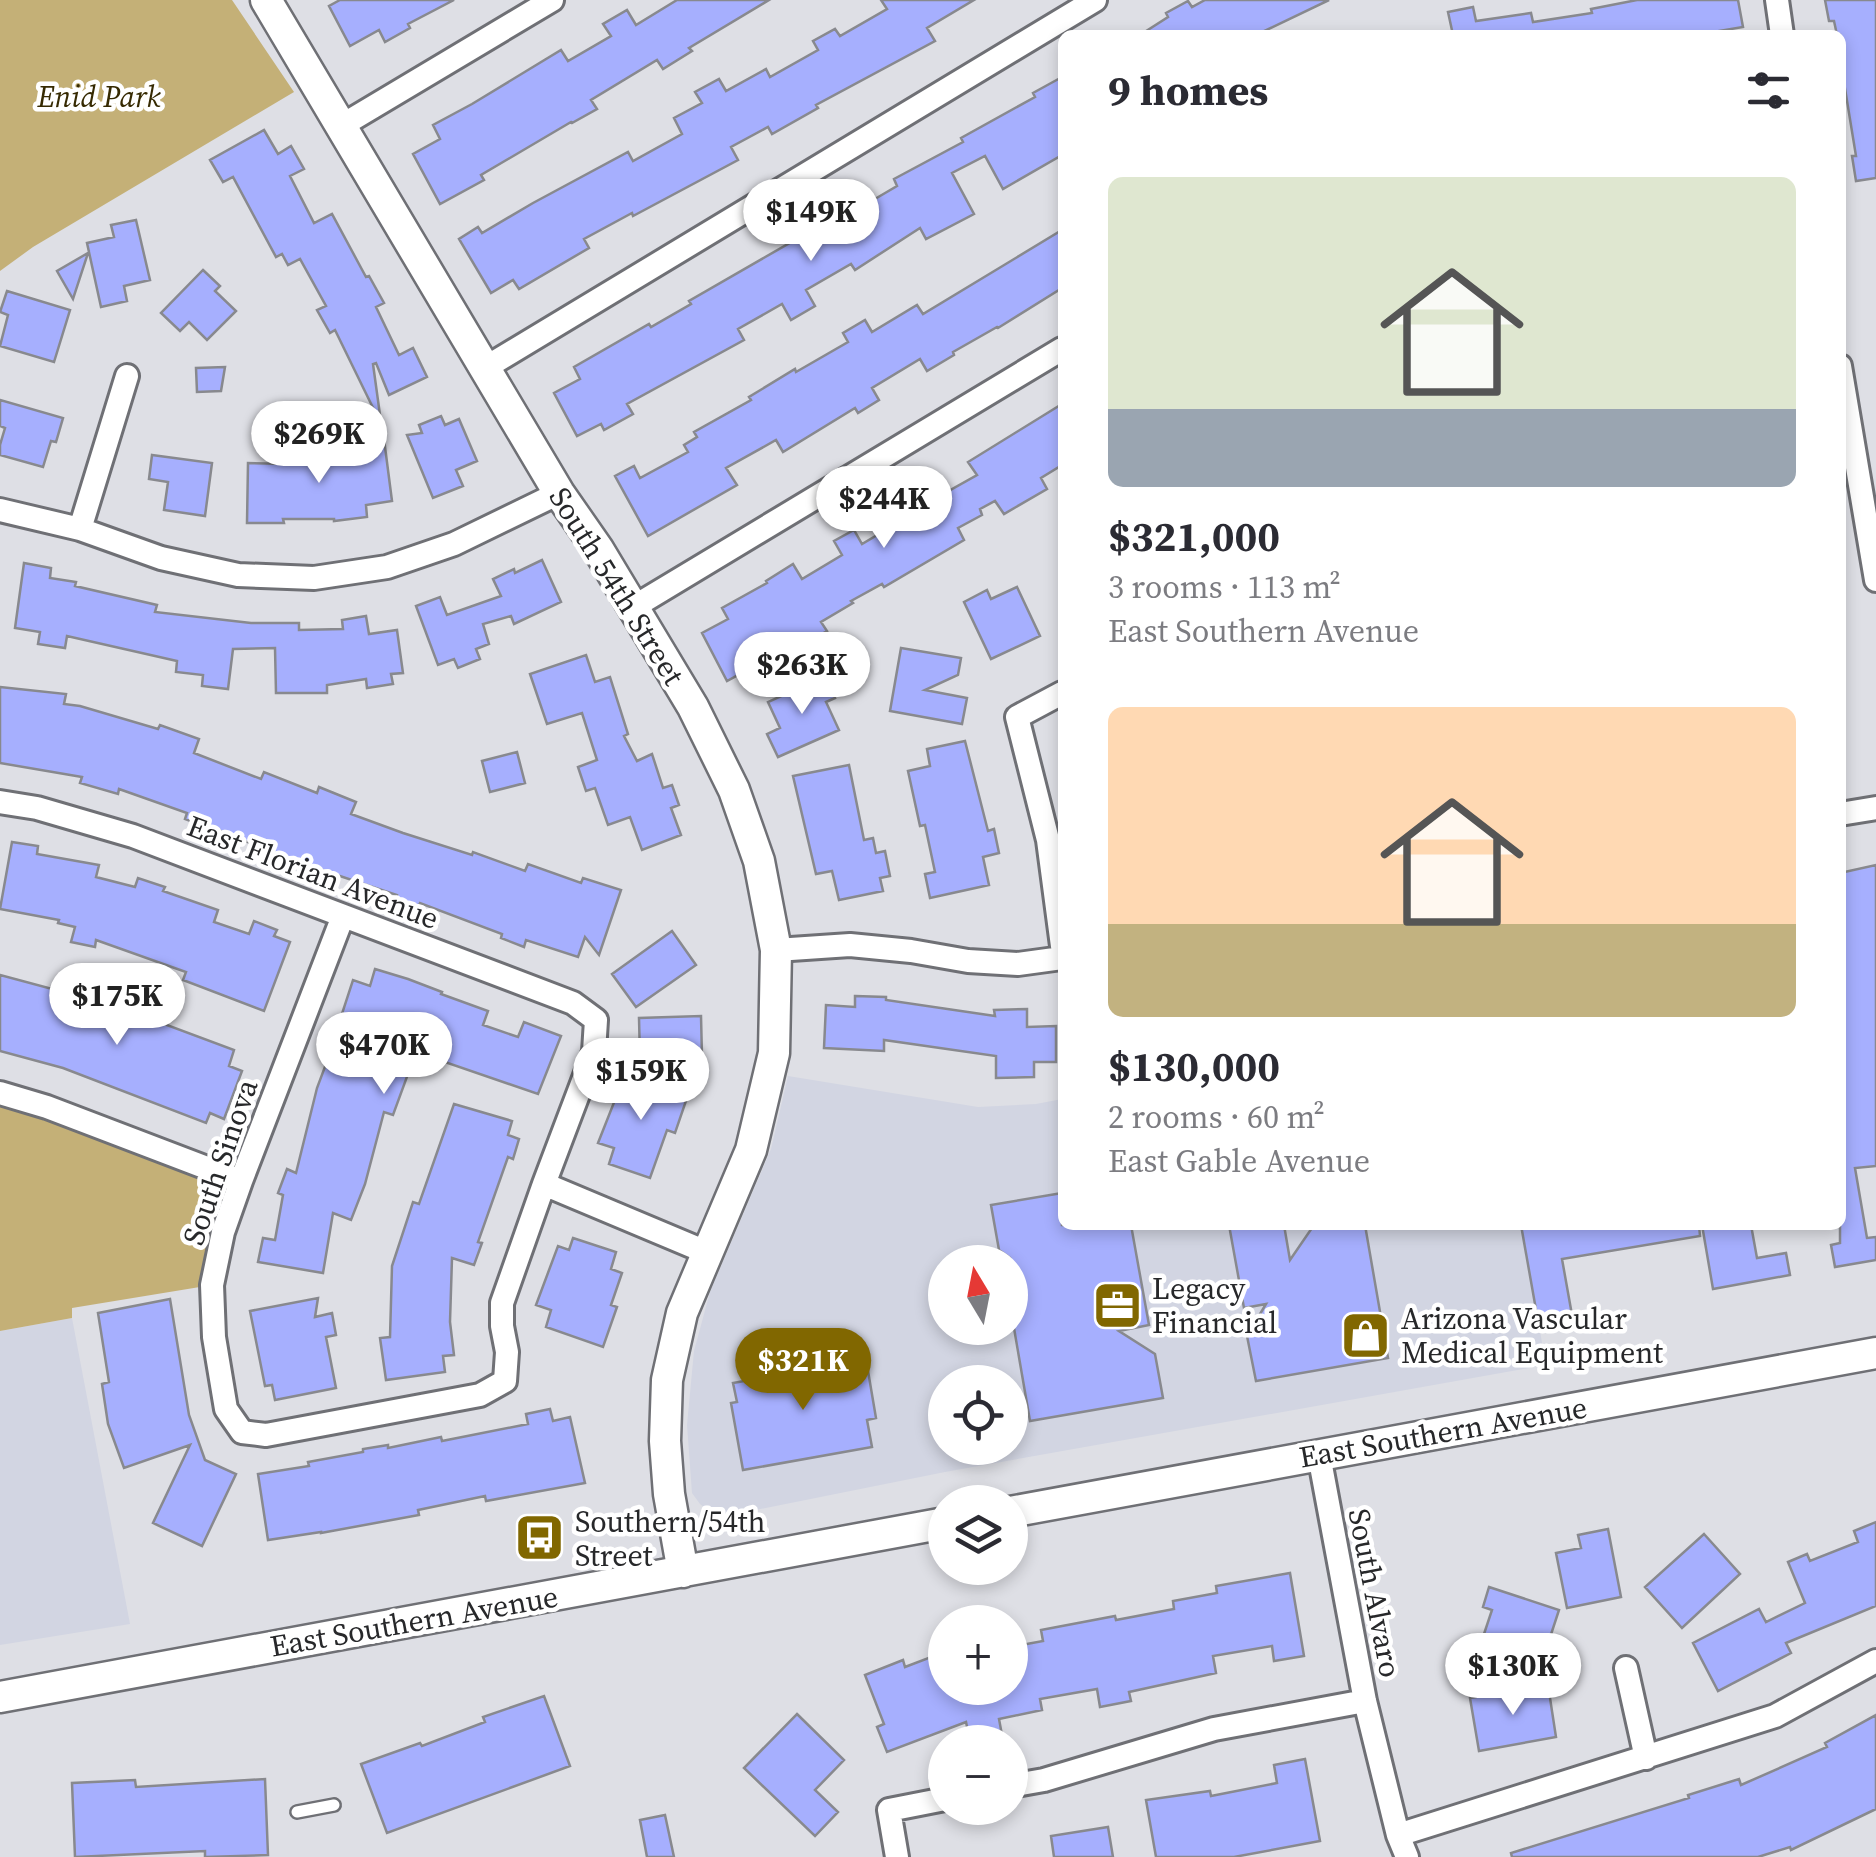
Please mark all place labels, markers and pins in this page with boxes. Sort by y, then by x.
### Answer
pin: $149K [741,179,881,264]
pin: $269K [249,401,389,486]
pin: $244K [814,466,954,551]
pin: $263K [732,632,872,717]
pin: $175K [47,963,187,1048]
pin: $470K [314,1012,454,1097]
pin: $159K [571,1038,711,1123]
place label: Legacy Financial [1152,1268,1277,1343]
office icon: Legacy Financial [1091,1279,1143,1331]
place label: Arizona Vascular Medical Equipment [1401,1298,1663,1373]
shop icon: Arizona Vascular Medical Equipment [1340,1309,1392,1361]
pin: $321K [733,1328,873,1413]
place label: Southern/54th Street [575,1501,766,1576]
bus stop icon: Southern/54th Street [514,1512,566,1564]
pin: $130K [1443,1633,1583,1718]

